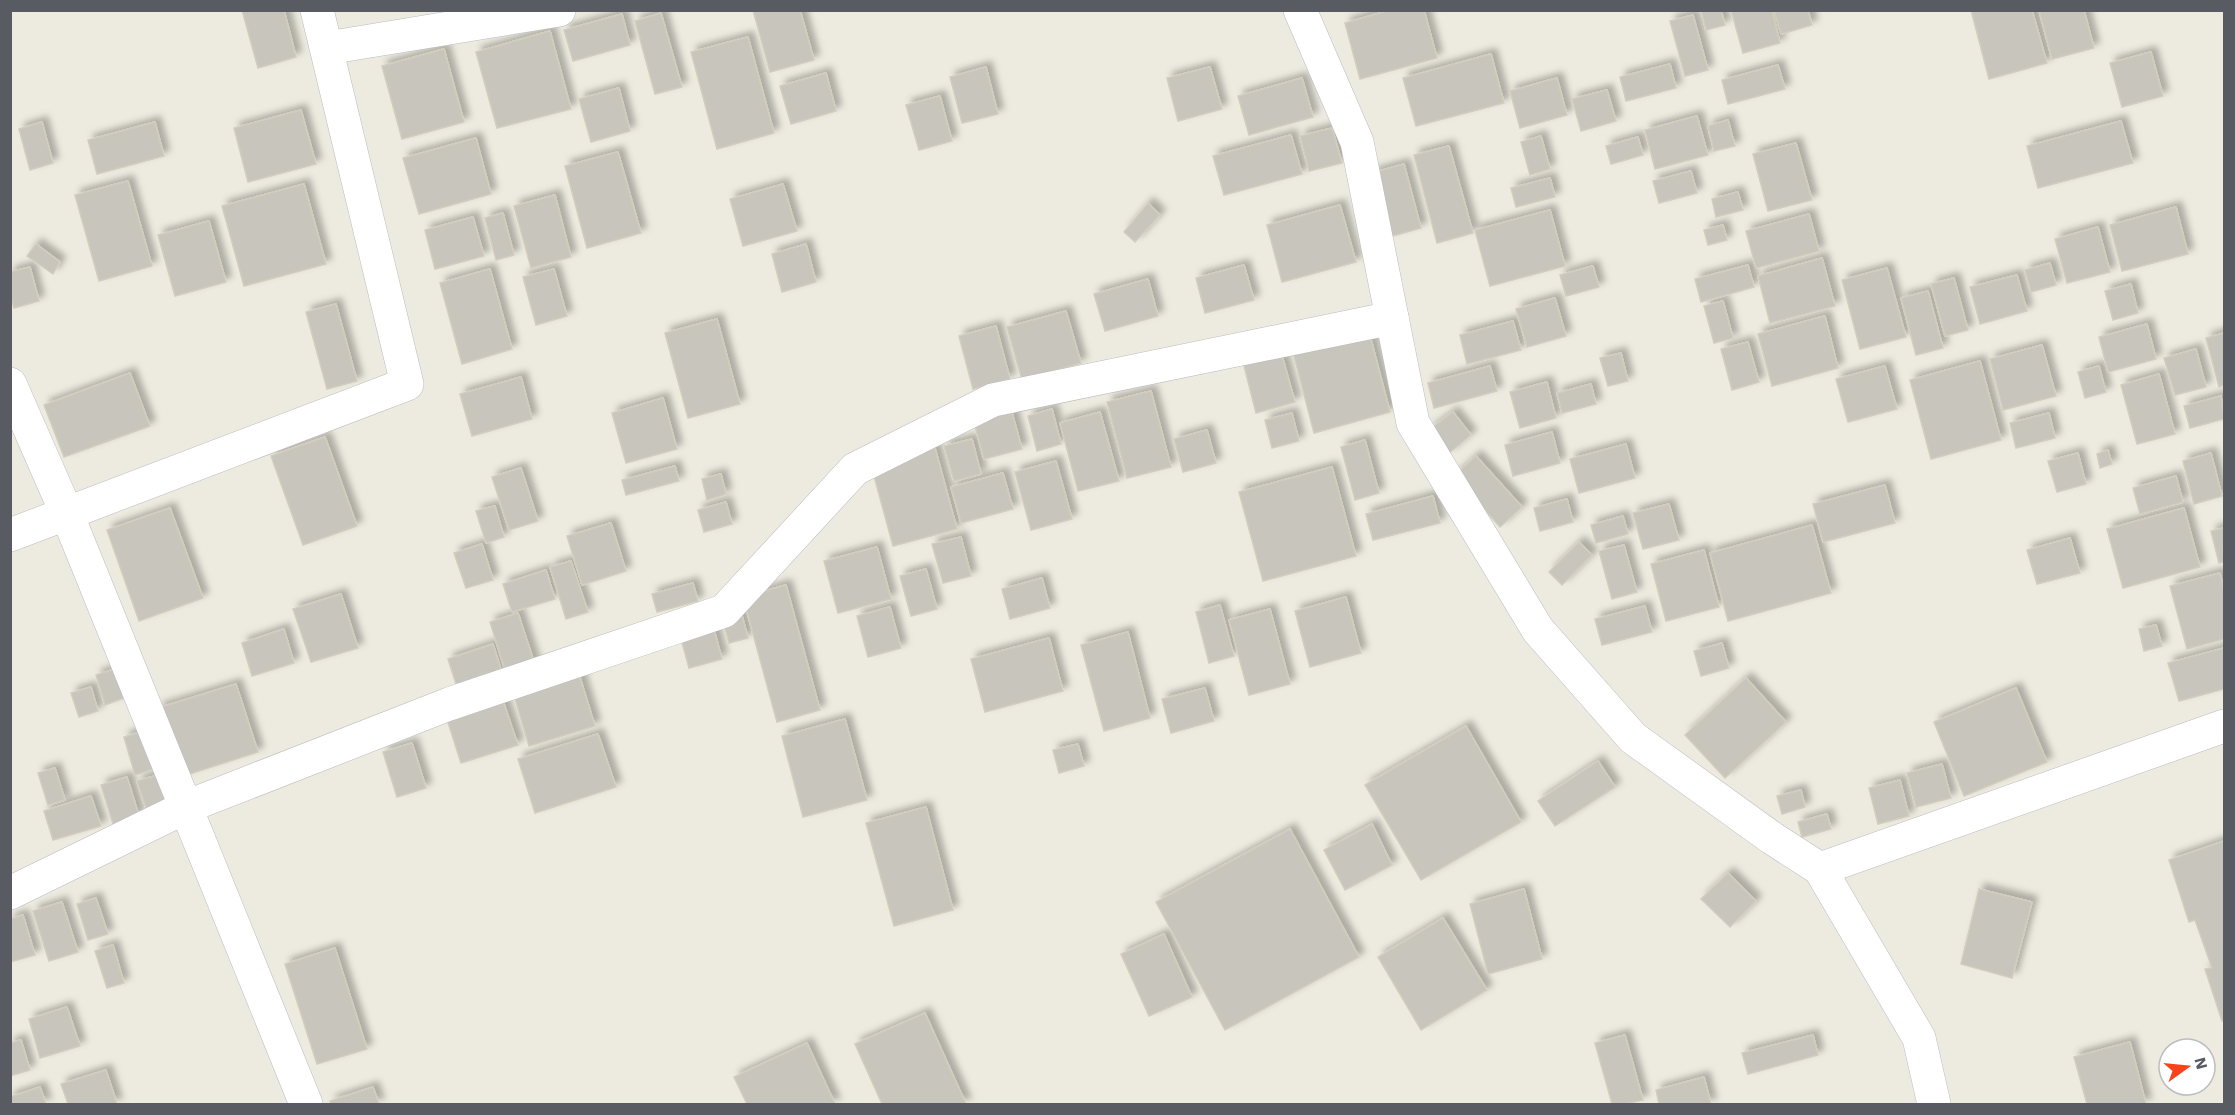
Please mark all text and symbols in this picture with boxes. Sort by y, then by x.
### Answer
north arrow [2157,1037,2217,1097]
text: N [2190,1055,2212,1071]

